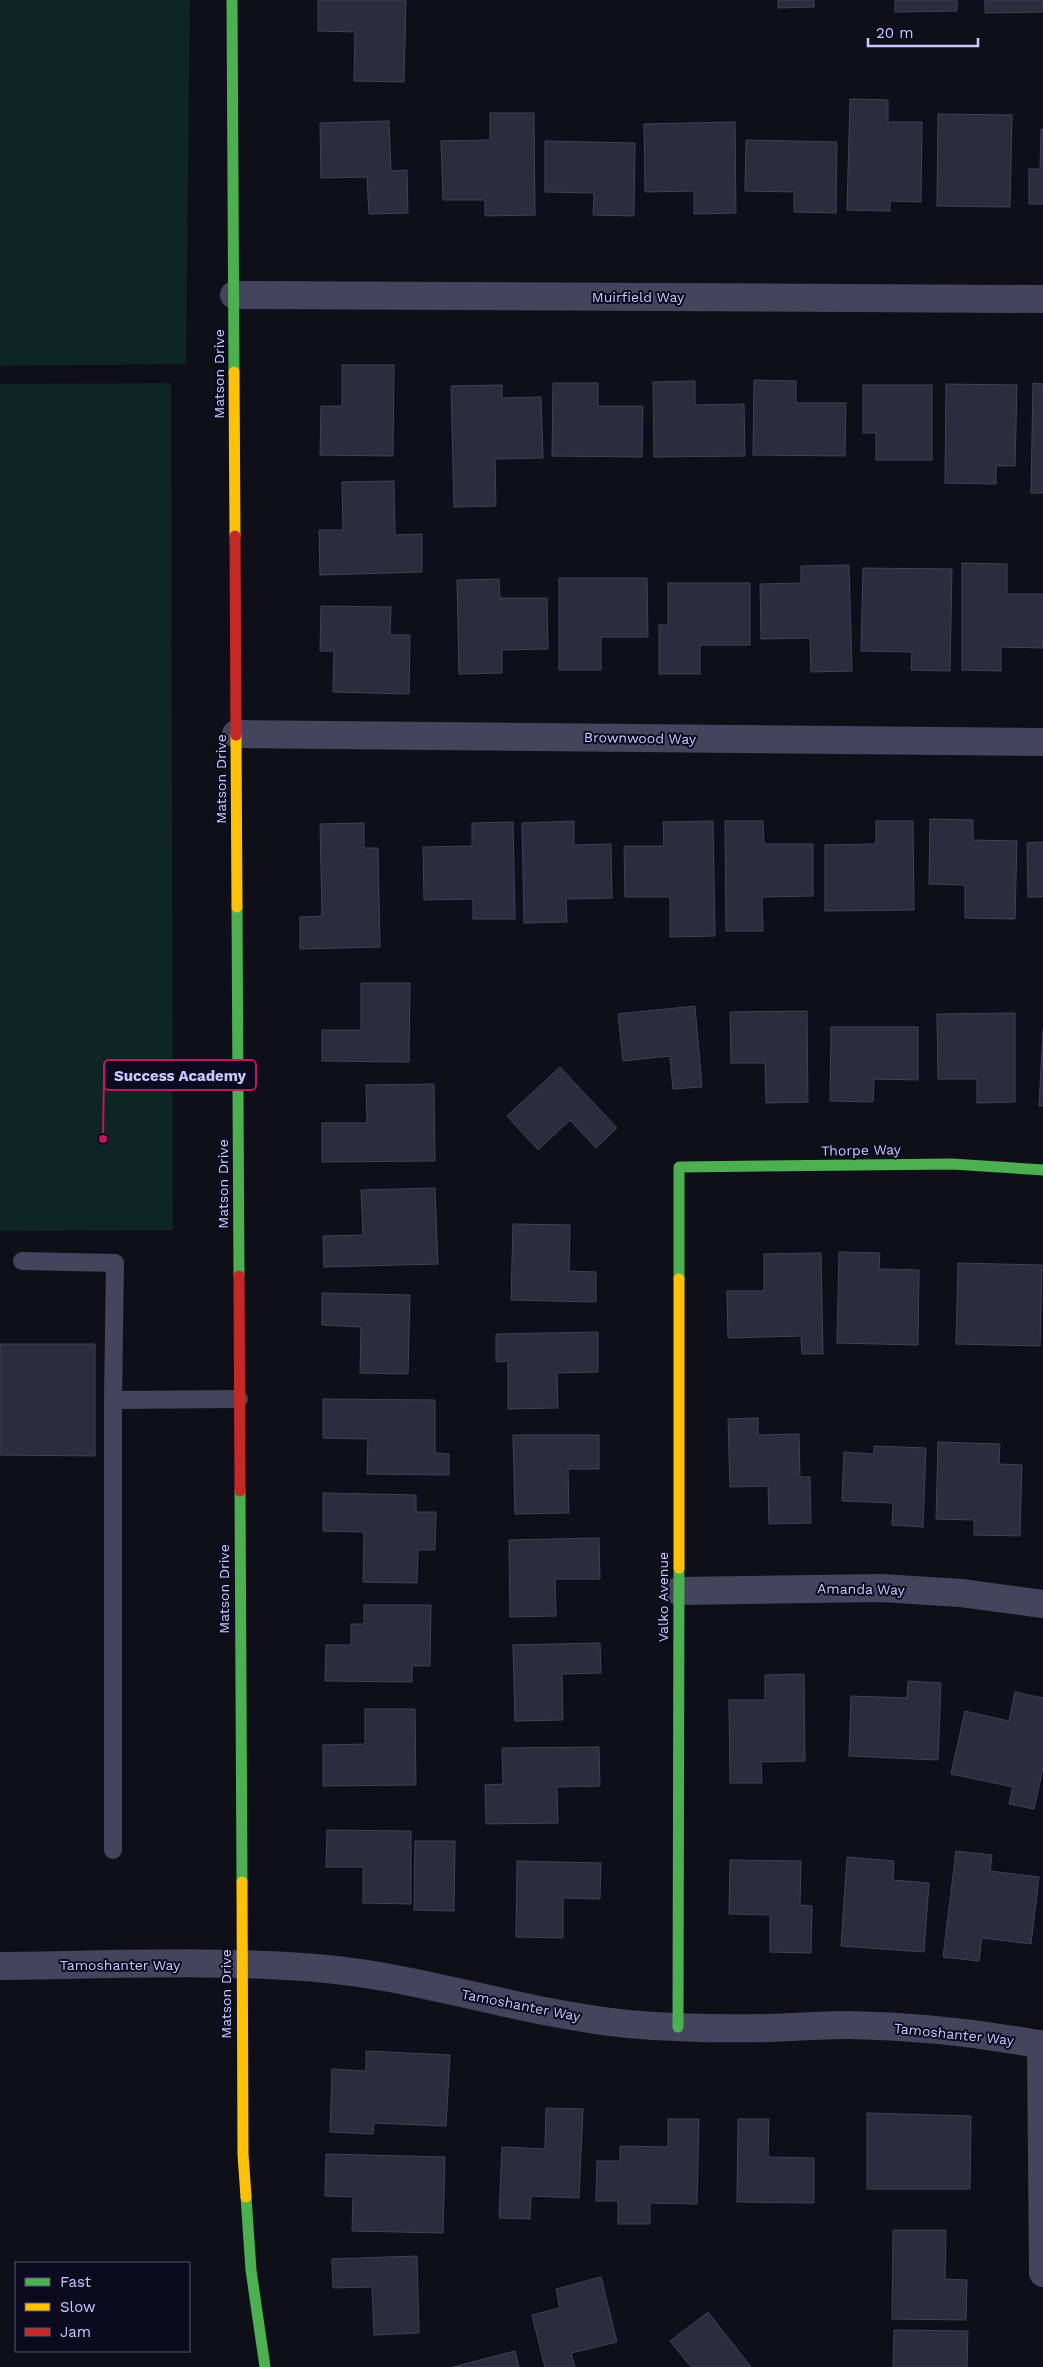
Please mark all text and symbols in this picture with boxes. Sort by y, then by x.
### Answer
scale bar [868,15,978,47]
text: 20 m [876,24,914,42]
street label: Muirfield Way [592,289,685,305]
street label: Matson Drive [211,329,227,419]
street label: Brownwood Way [584,729,697,747]
street label: Matson Drive [213,734,229,824]
callout: Success Academy [104,1060,256,1090]
text: Success Academy [114,1067,247,1085]
street label: Matson Drive [215,1139,231,1229]
street label: Thorpe Way [821,1141,902,1159]
street label: Matson Drive [216,1544,232,1634]
street label: Valko Avenue [655,1552,671,1642]
street label: Amanda Way [817,1580,906,1598]
street label: Matson Drive [218,1949,234,2039]
street label: Tamoshanter Way [60,1957,181,1973]
street label: Tamoshanter Way [460,1986,583,2025]
street label: Tamoshanter Way [893,2020,1016,2048]
legend [15,2262,190,2352]
text: Fast [60,2273,92,2291]
text: Slow [60,2298,96,2316]
text: Jam [60,2323,91,2341]

